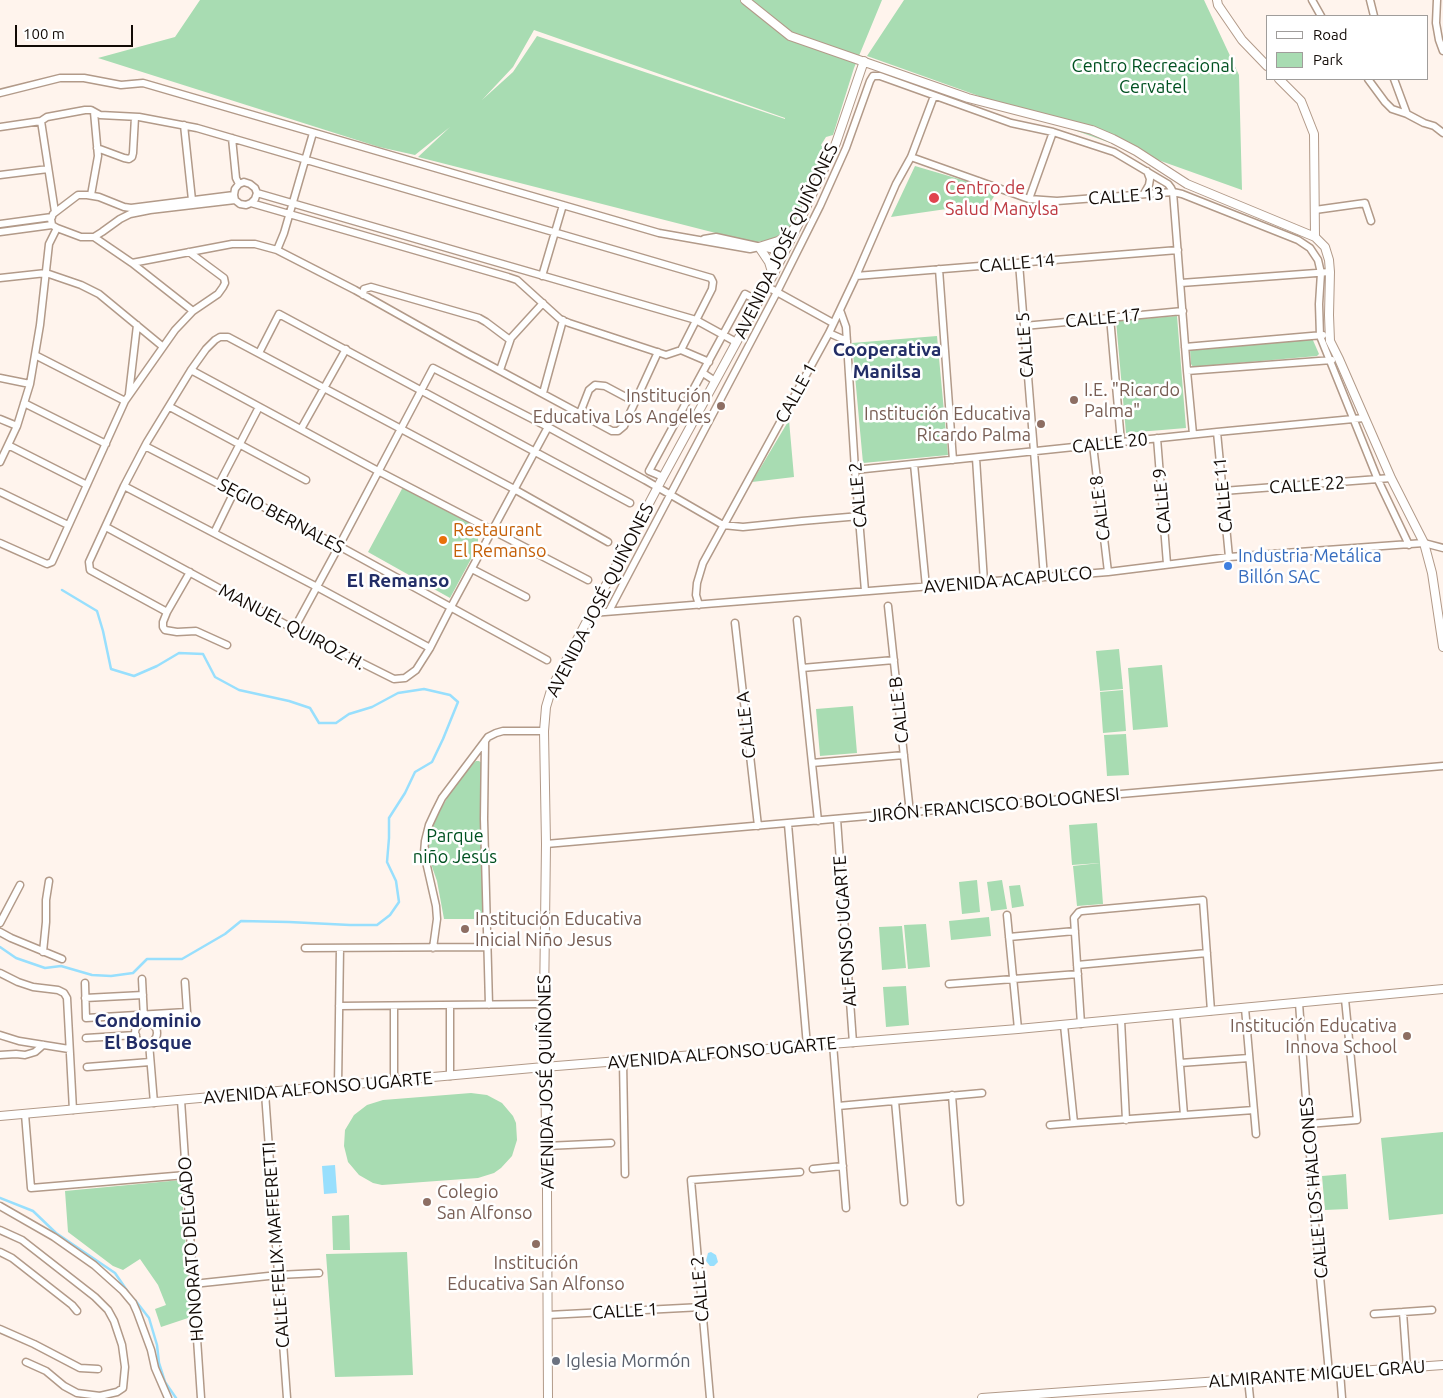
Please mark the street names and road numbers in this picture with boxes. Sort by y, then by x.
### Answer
street label: AVENIDA JOSÉ QUIÑONES [729,140,843,342]
street label: CALLE 13 [1087,183,1165,209]
street label: CALLE 14 [978,249,1056,277]
street label: CALLE 17 [1064,304,1142,332]
street label: CALLE 5 [1012,311,1038,379]
street label: CALLE 1 [771,359,821,427]
street label: CALLE 20 [1071,428,1149,458]
street label: CALLE 11 [1209,456,1237,534]
street label: CALLE 2 [844,461,872,529]
street label: CALLE 9 [1148,467,1176,535]
street label: CALLE 22 [1268,472,1346,498]
street label: SEGIO BERNALES [214,474,348,558]
street label: CALLE 8 [1085,474,1115,542]
street label: AVENIDA JOSÉ QUIÑONES [542,499,658,701]
street label: AVENIDA ACAPULCO [923,562,1093,598]
street label: MANUEL QUIROZ H. [215,579,369,675]
street label: CALLE B [885,675,913,745]
street label: CALLE A [732,690,760,760]
street label: JIRÓN FRANCISCO BOLOGNESI [867,783,1121,827]
street label: ALFONSO UGARTE [829,854,861,1008]
street label: AVENIDA JOSÉ QUIÑONES [533,975,559,1189]
street label: AVENIDA ALFONSO UGARTE [606,1032,838,1074]
street label: AVENIDA ALFONSO UGARTE [202,1067,434,1109]
street label: CALLE LOS HALCONES [1295,1096,1333,1280]
street label: CALLE FELIX MAFFERETTI [258,1141,294,1349]
street label: HONORATO DELGADO [174,1156,208,1342]
street label: CALLE 2 [686,1255,714,1323]
street label: CALLE 1 [592,1298,658,1324]
street label: ALMIRANTE MIGUEL GRAU [1208,1356,1426,1392]

